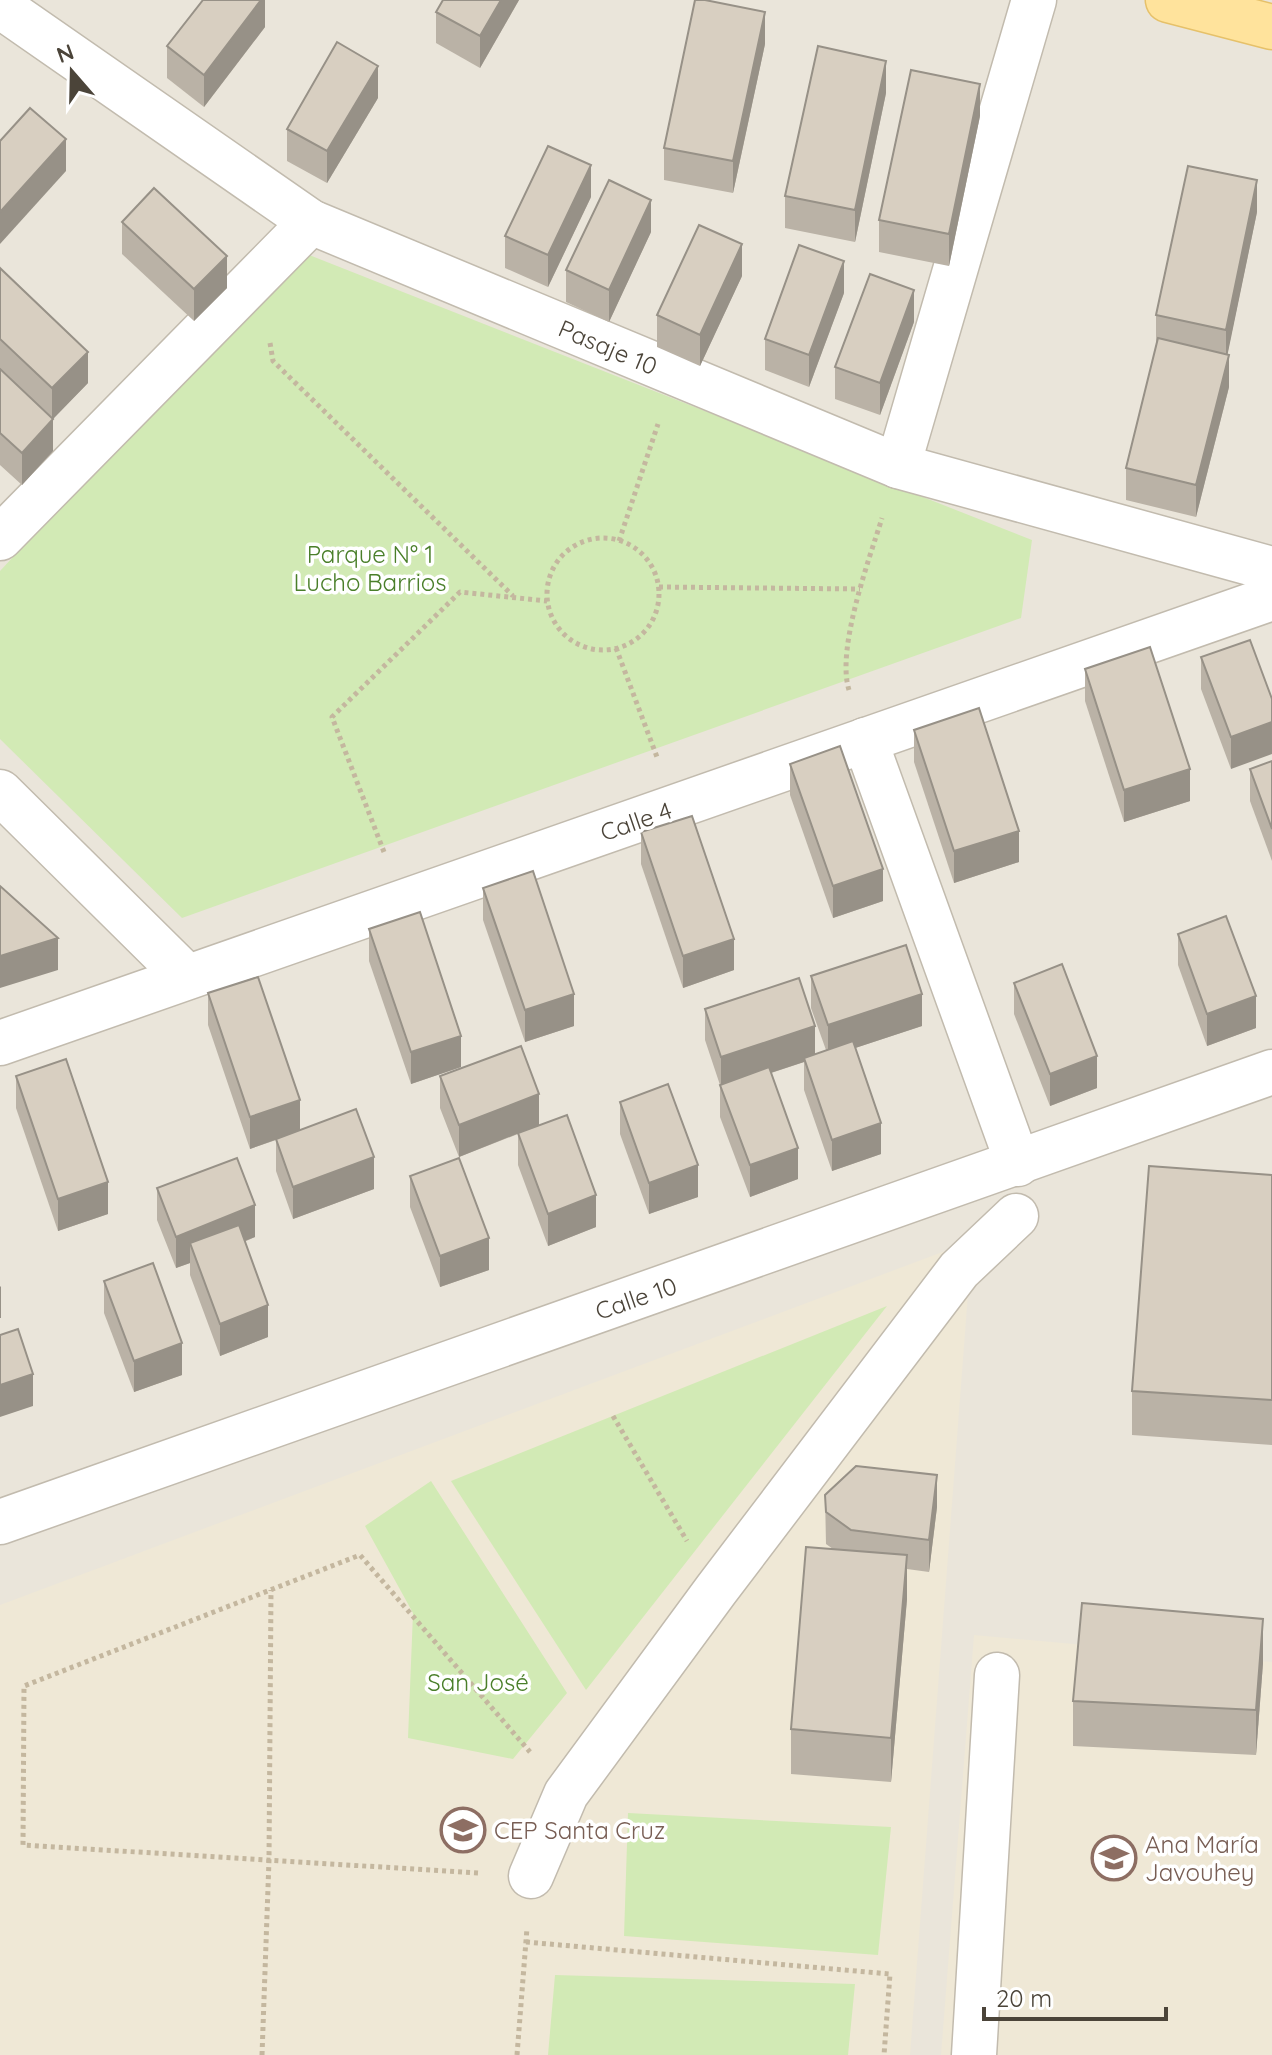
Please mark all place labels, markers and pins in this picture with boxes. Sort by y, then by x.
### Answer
school or university icon: CEP Santa Cruz [439,1806,487,1854]
place label: CEP Santa Cruz [494,1815,665,1845]
place label: Ana María Javouhey [1145,1829,1259,1887]
school or university icon: Ana María Javouhey [1090,1834,1138,1882]

